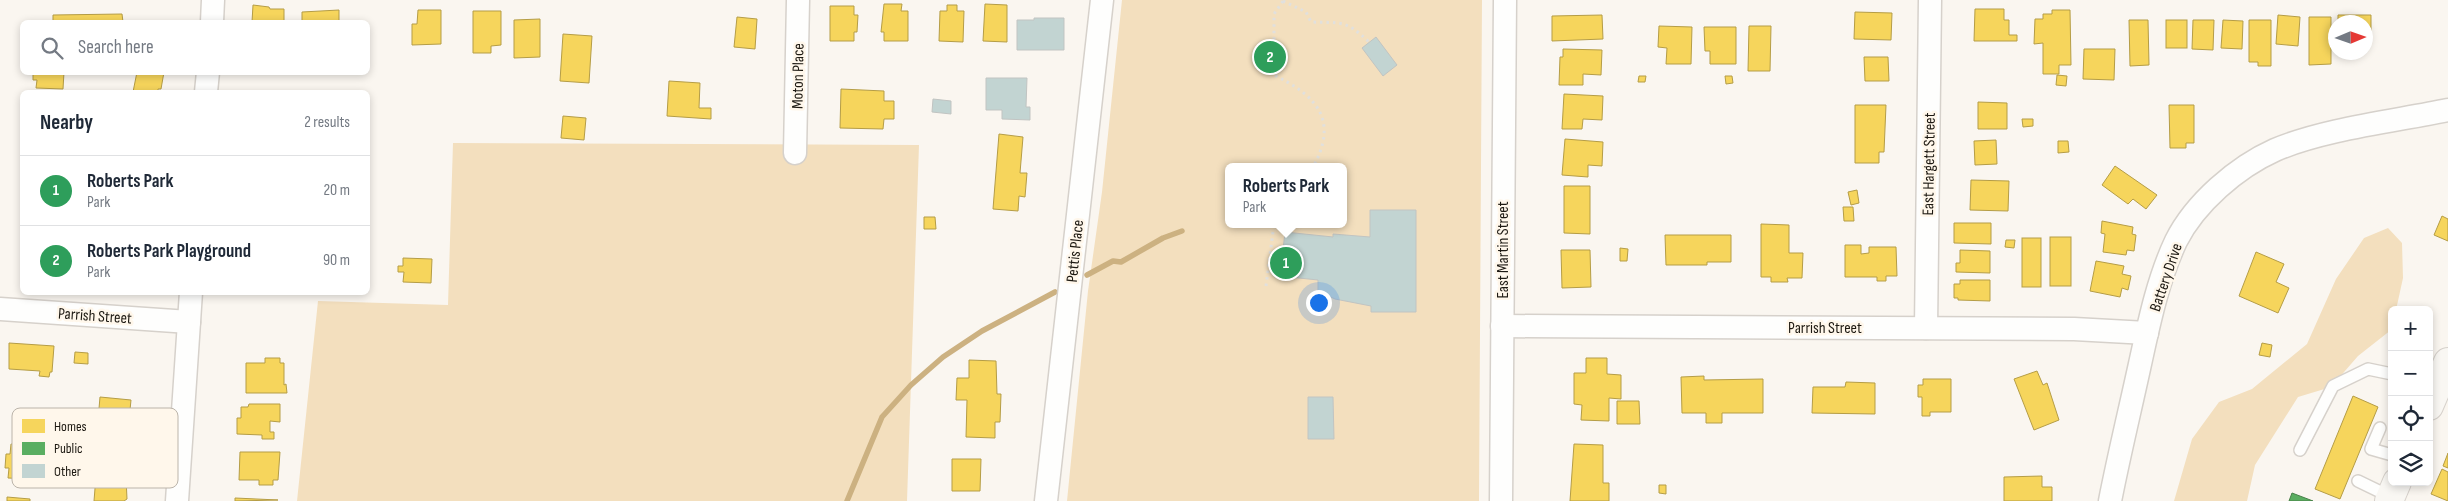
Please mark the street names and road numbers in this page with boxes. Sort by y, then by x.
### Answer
street label: Moton Place [788,43,809,109]
street label: East Hargett Street [1919,112,1940,216]
street label: East Martin Street [1494,201,1513,299]
street label: Pettis Place [1063,219,1088,283]
street label: Battery Drive [2146,241,2187,314]
street label: Parrish Street [57,304,132,329]
street label: Parrish Street [1788,319,1862,338]

